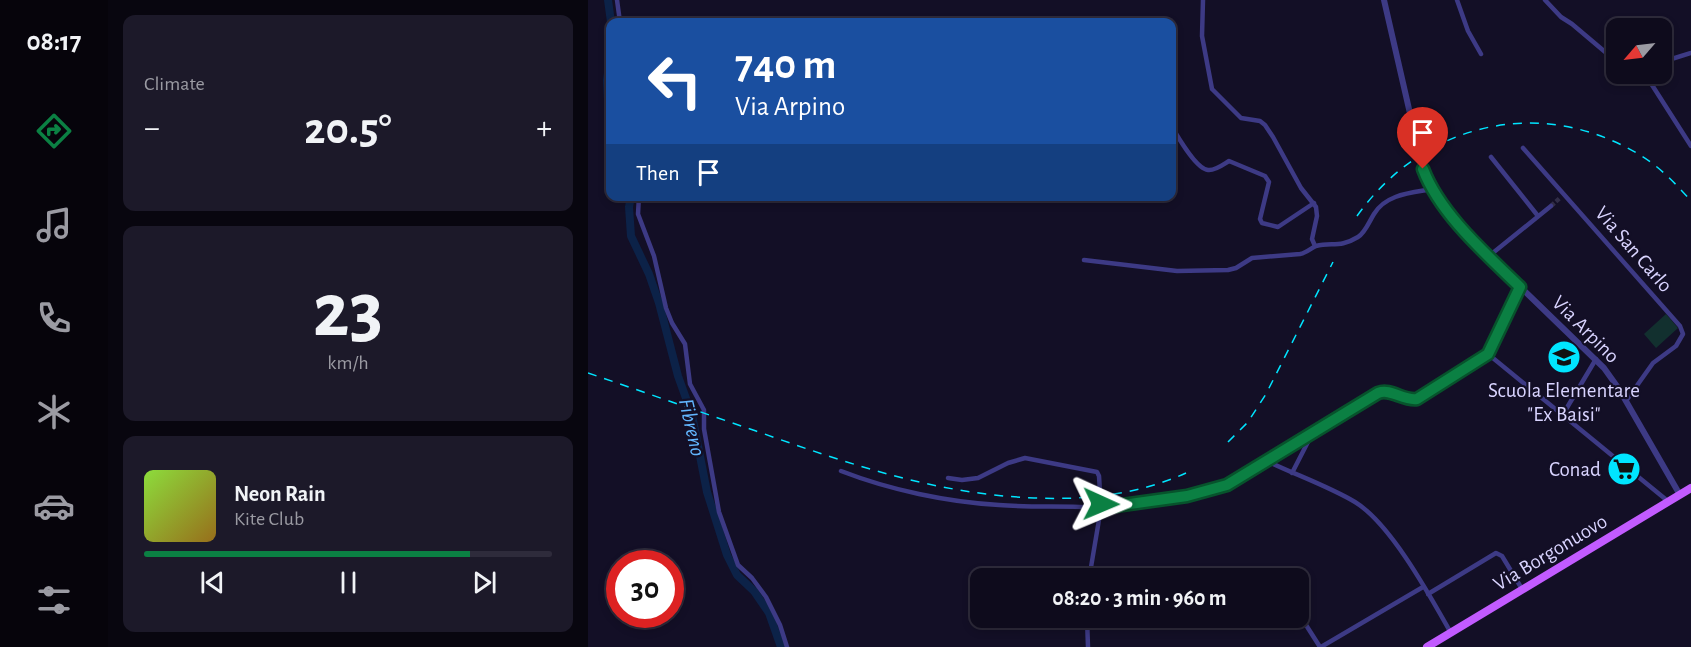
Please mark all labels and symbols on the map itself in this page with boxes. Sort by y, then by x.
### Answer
north arrow [1606,18,1672,84]
pin [1397,107,1448,169]
street label: Via San Carlo [1591,202,1676,296]
street label: Via Arpino [1548,292,1623,367]
school or university icon: Scuola Elementare "Ex Baisi" [1546,339,1582,375]
place label: Scuola Elementare "Ex Baisi" [1488,380,1640,425]
water label: Fibreno [675,396,709,458]
supermarket icon: Conad [1606,451,1642,487]
place label: Conad [1549,459,1601,480]
position arrow [1069,472,1133,536]
street label: Via Borgonuovo [1490,510,1611,595]
speed limit sign: 30 [606,550,684,628]

